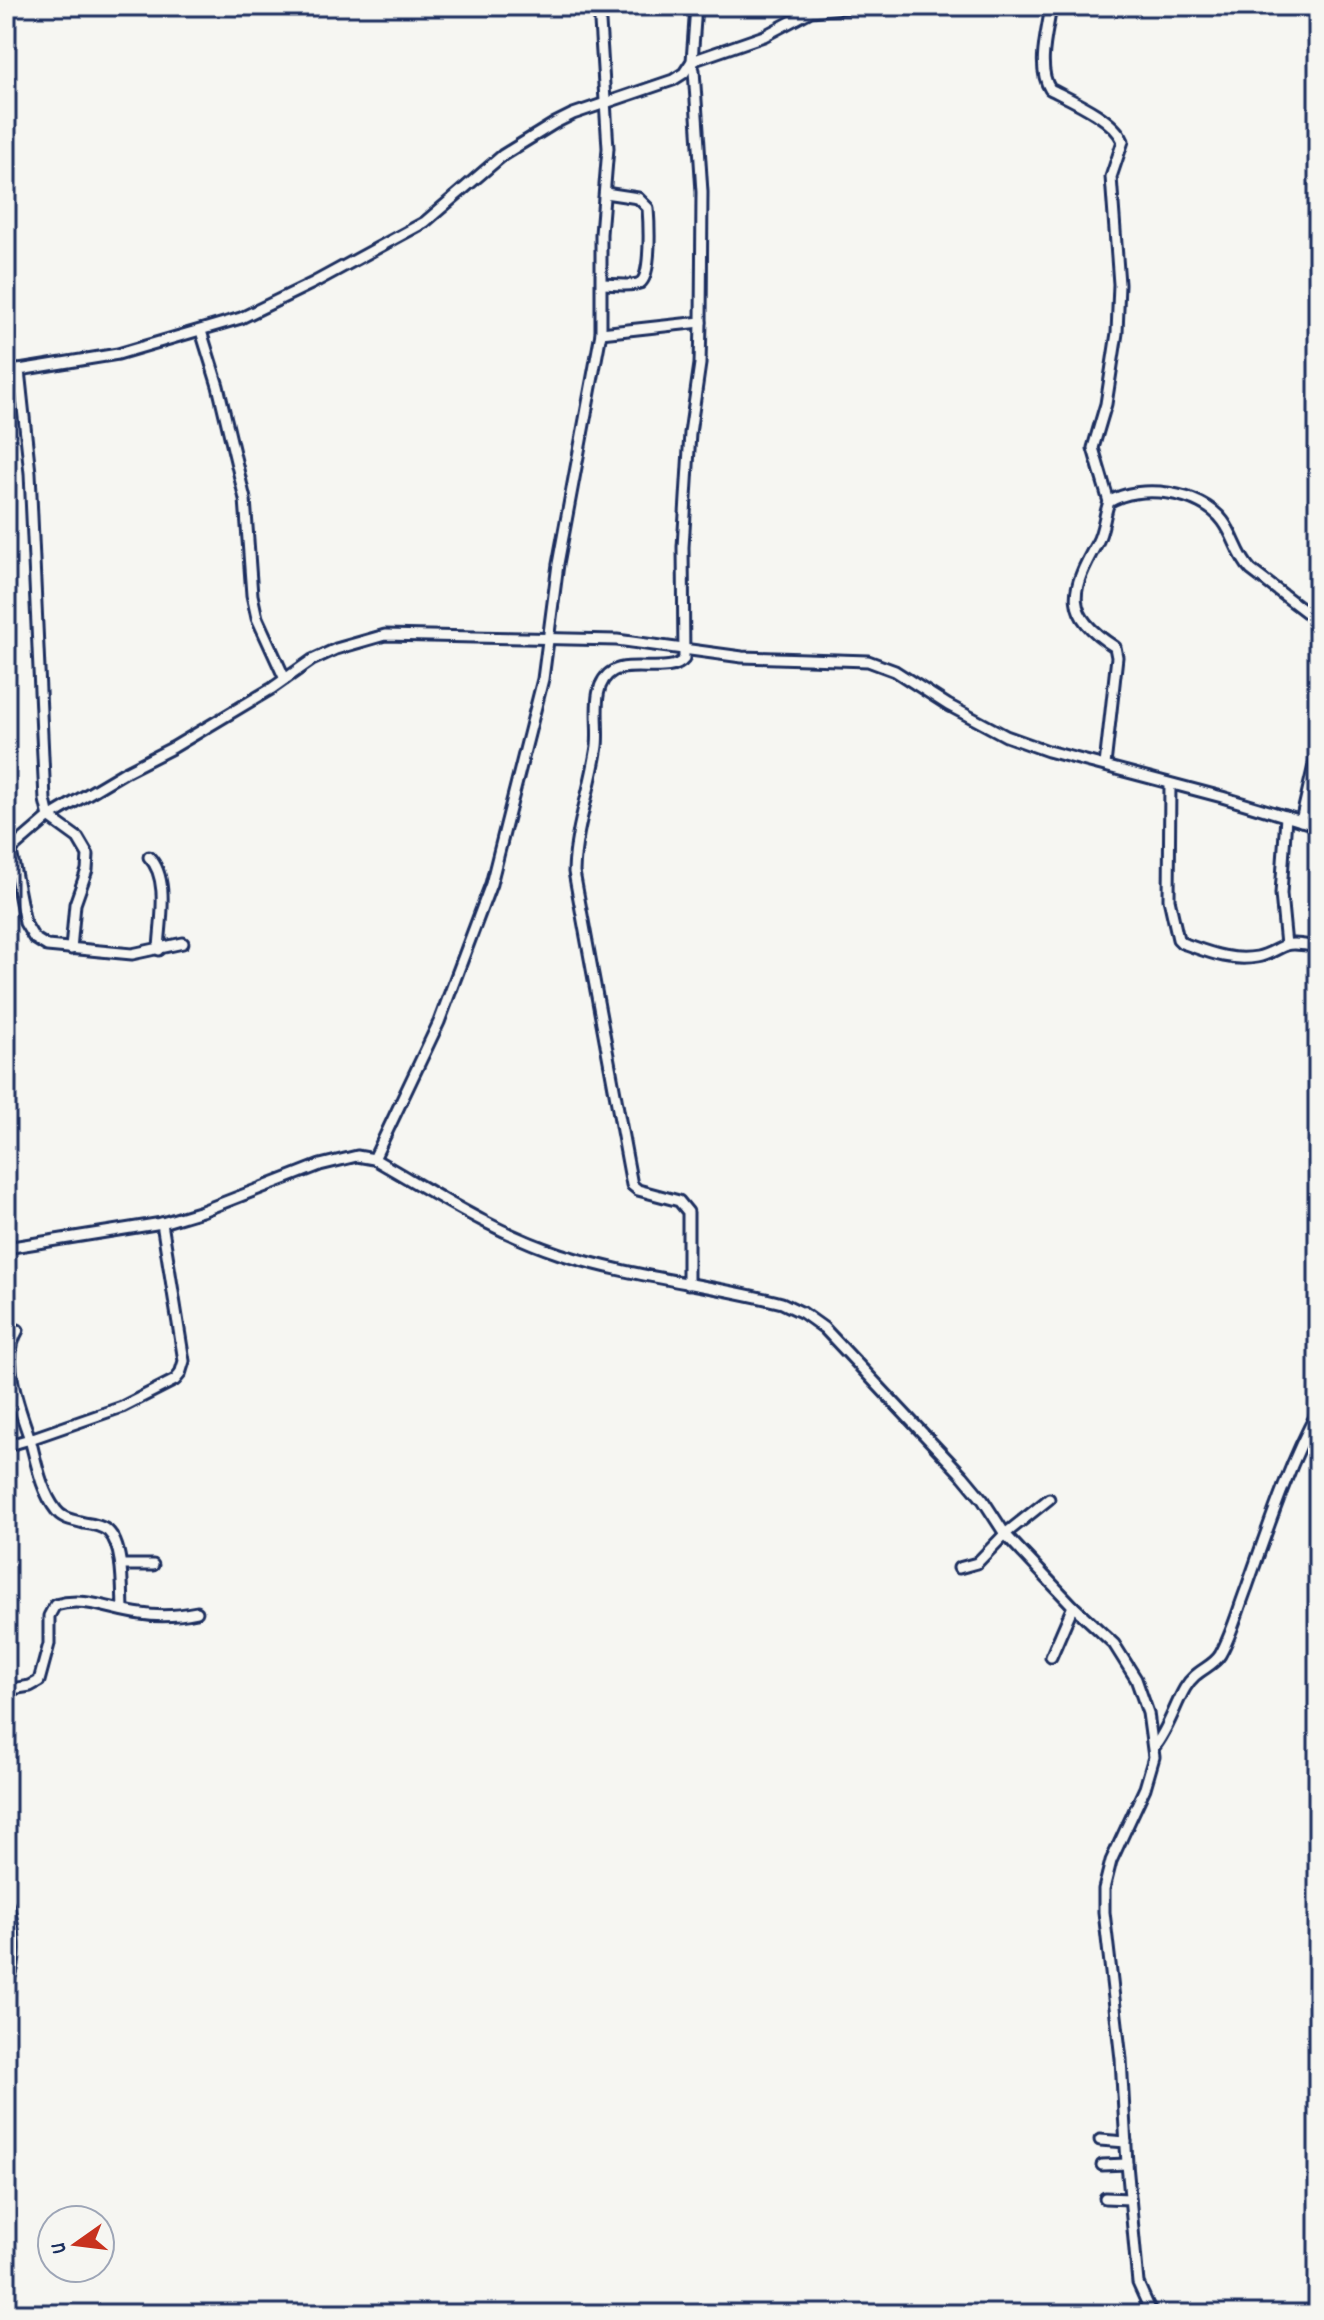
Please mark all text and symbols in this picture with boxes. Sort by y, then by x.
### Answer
north arrow [36,2204,116,2284]
text: U [44,2239,76,2257]

